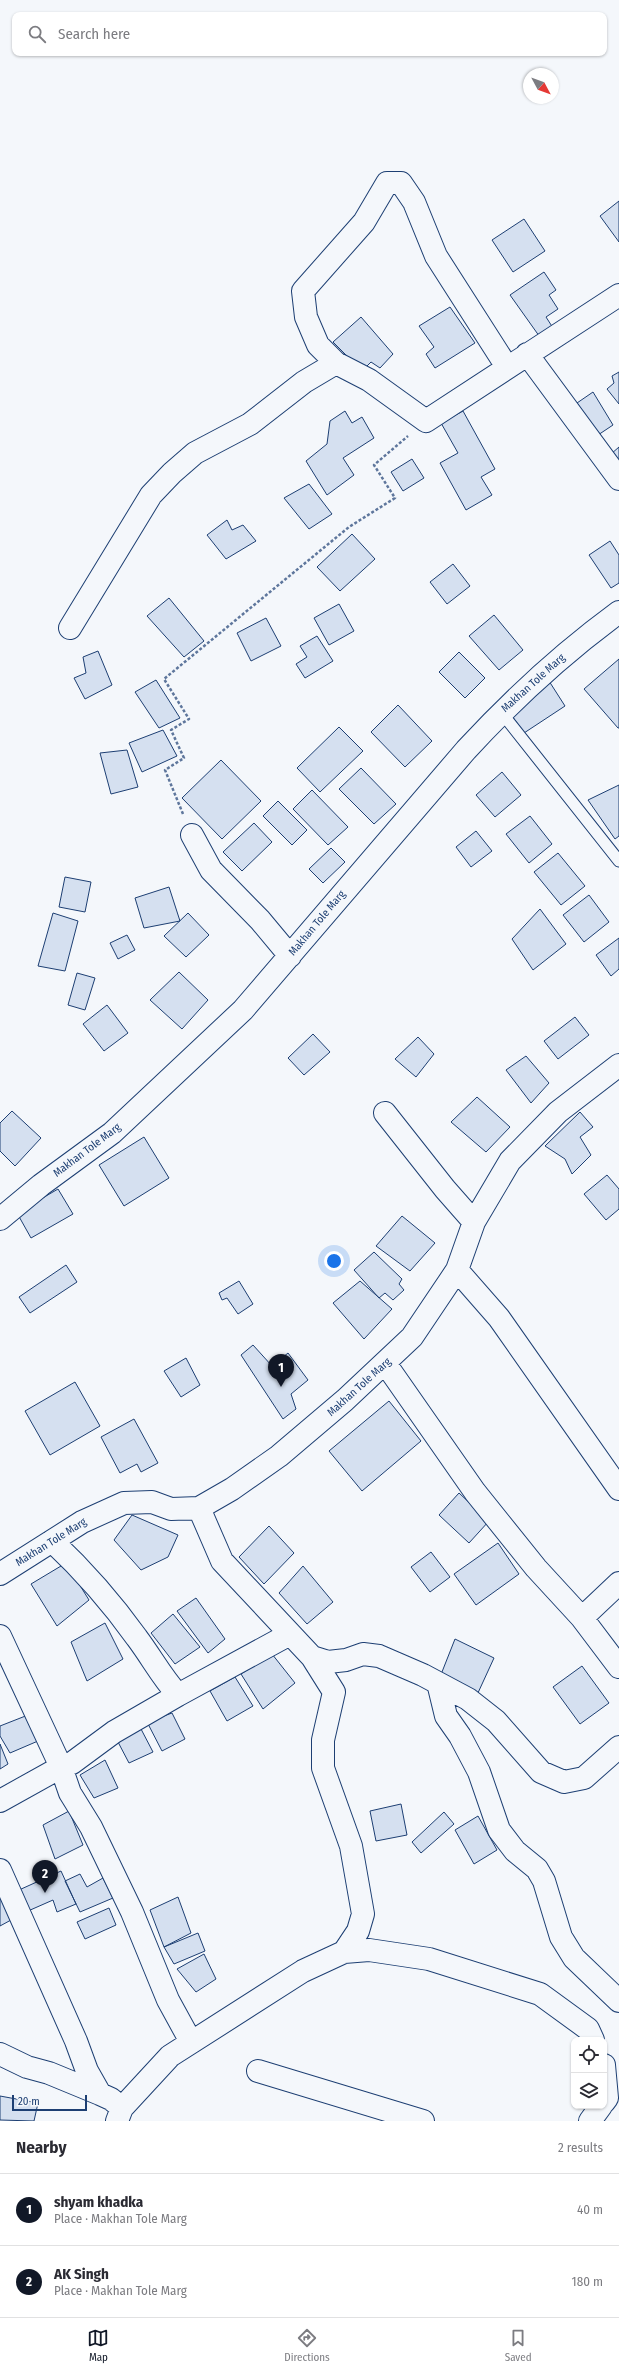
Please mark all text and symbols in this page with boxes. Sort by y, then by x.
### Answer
search box [12,12,607,56]
icon: search [26,23,48,45]
text: Search here [58,25,130,43]
north arrow [523,68,559,104]
street label: Makhan Tole Marg [499,650,568,715]
street label: Makhan Tole Marg [286,887,349,958]
street label: Makhan Tole Marg [51,1120,124,1180]
your location [324,1251,344,1271]
pin: 1 [268,1354,294,1387]
street label: Makhan Tole Marg [325,1354,394,1419]
street label: Makhan Tole Marg [13,1515,90,1569]
pin: 2 [32,1860,58,1893]
map controls [571,2037,607,2109]
button: locate [571,2037,607,2073]
button: layers [571,2073,607,2109]
scale bar [12,2093,87,2112]
text: 20 m [18,2095,40,2108]
text: Nearby [16,2137,67,2158]
text: 2 results [558,2140,603,2155]
text: shyam khadka [54,2193,143,2211]
text: 1 [26,2202,32,2217]
text: 40 m [577,2202,603,2217]
text: Place · Makhan Tole Marg [54,2211,187,2226]
text: AK Singh [54,2265,109,2283]
text: 2 [26,2274,32,2289]
text: 180 m [572,2274,603,2289]
text: Place · Makhan Tole Marg [54,2283,187,2298]
tab: Map [87,2327,109,2364]
tab: Directions [284,2327,330,2364]
tab: Saved [505,2327,532,2364]

